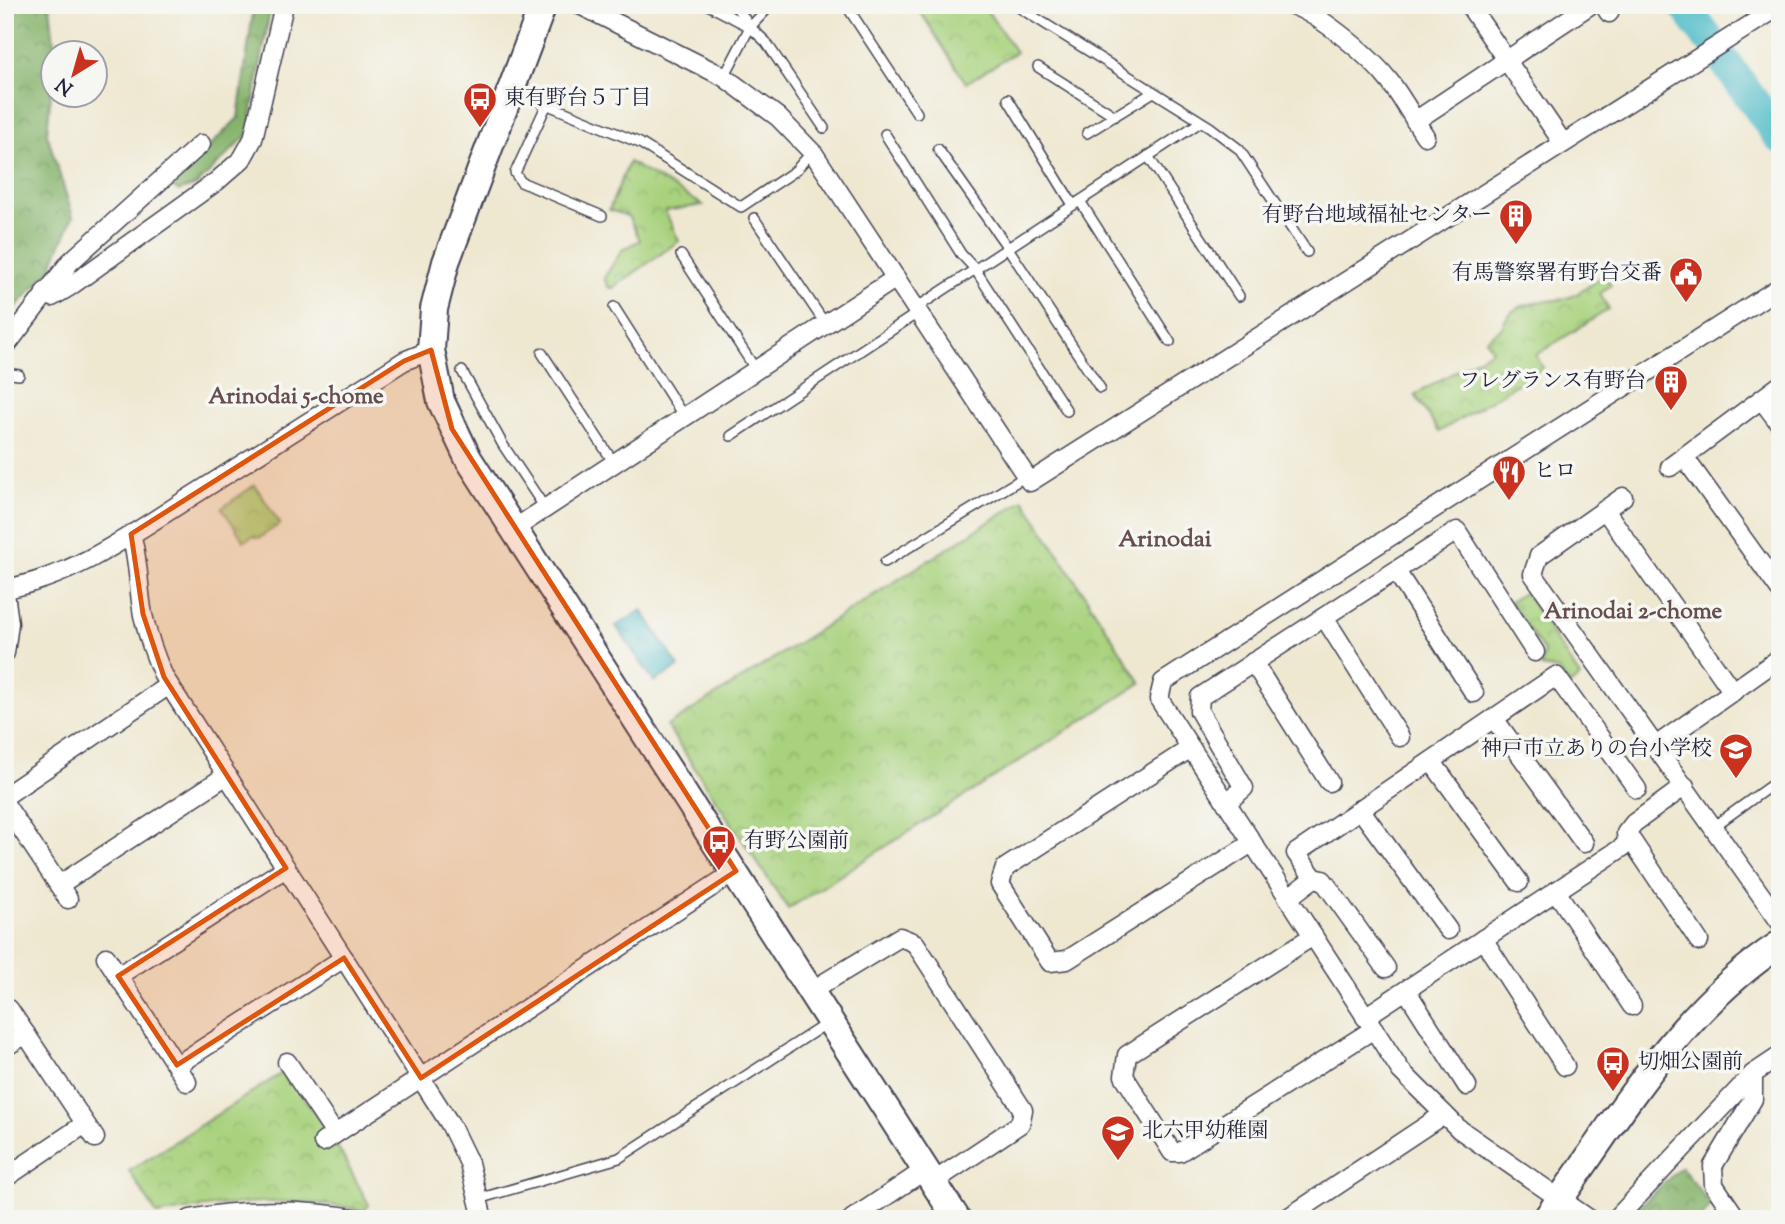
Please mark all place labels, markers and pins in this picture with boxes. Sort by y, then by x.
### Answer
bus stop icon: 東有野台５丁目 [461,80,499,129]
place label: 東有野台５丁目 [504,84,651,114]
building icon: 有野台地域福祉センター [1497,197,1535,246]
place label: 有野台地域福祉センター [1262,201,1492,231]
public building icon: 有馬警察署有野台交番 [1667,255,1705,304]
place label: 有馬警察署有野台交番 [1452,259,1662,289]
building icon: フレグランス有野台 [1652,363,1690,412]
place label: フレグランス有野台 [1459,367,1646,397]
restaurant icon: ヒロ [1490,453,1528,502]
place label: ヒロ [1534,457,1576,487]
school or university icon: 神戸市立ありの台小学校 [1717,731,1755,780]
place label: 神戸市立ありの台小学校 [1481,735,1712,765]
bus stop icon: 有野公園前 [700,823,738,872]
place label: 有野公園前 [744,827,849,857]
bus stop icon: 切畑公園前 [1594,1044,1632,1093]
place label: 切畑公園前 [1638,1048,1743,1078]
school or university icon: 北六甲幼稚園 [1099,1113,1137,1162]
place label: 北六甲幼稚園 [1142,1117,1268,1147]

